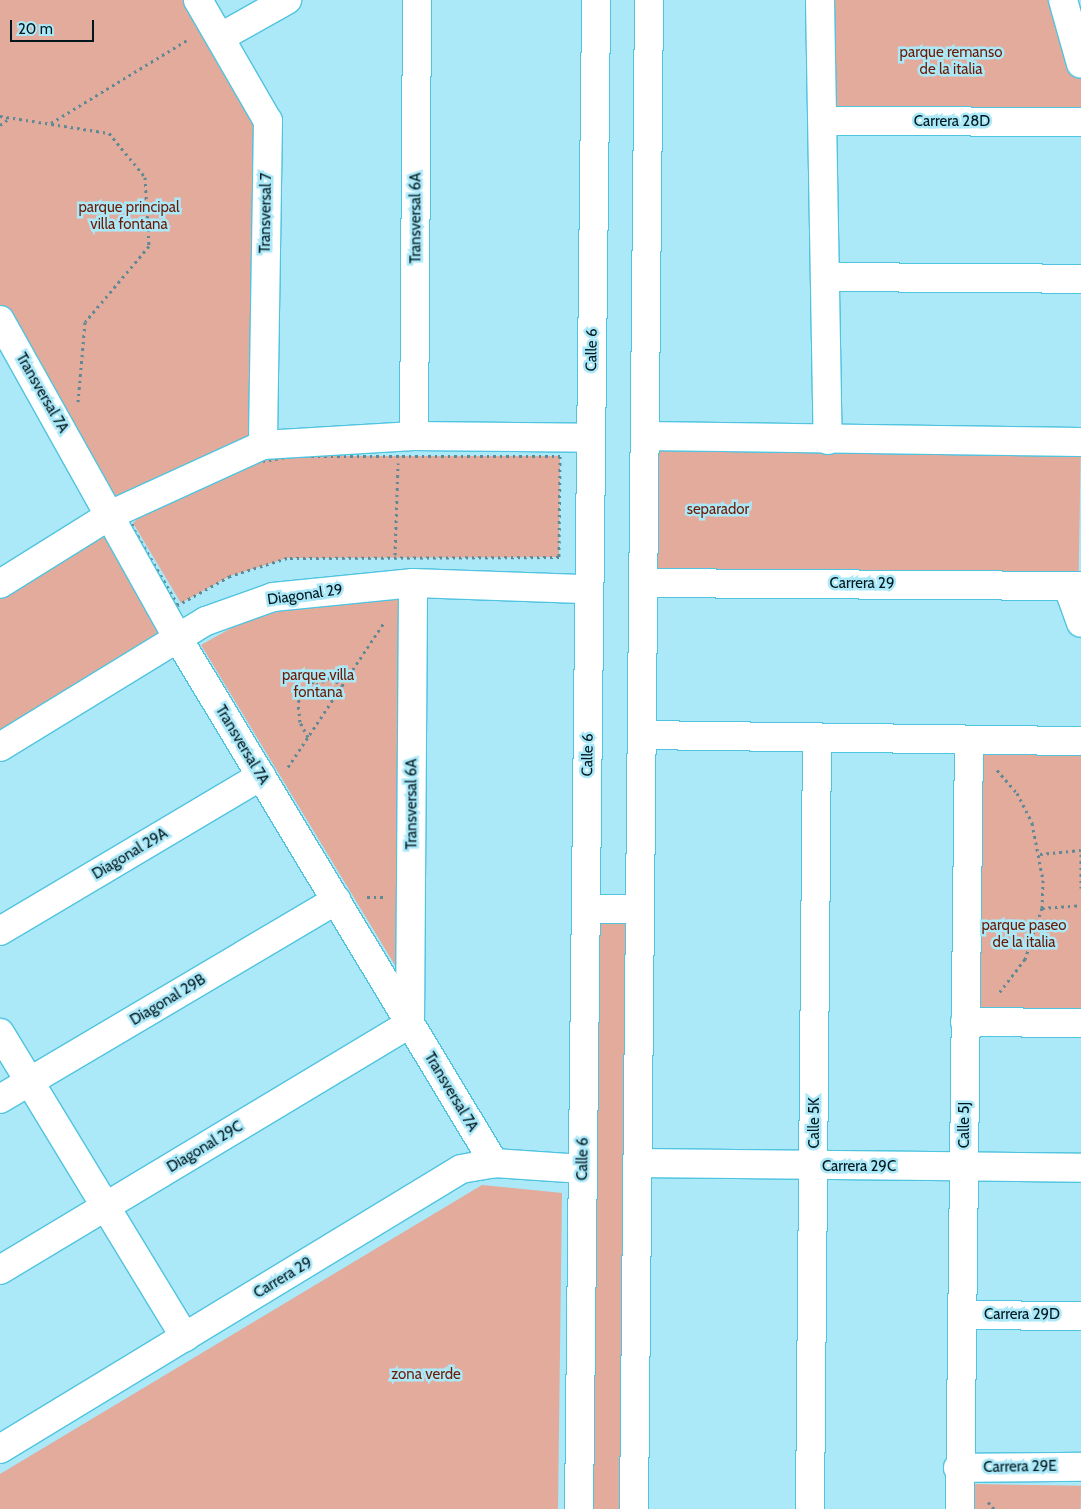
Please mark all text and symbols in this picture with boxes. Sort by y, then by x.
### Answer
scale bar [12,10,96,42]
text: 20 m [18,20,53,38]
park label: parque remanso de la italia [900,43,1002,78]
street label: Carrera 28D [914,113,990,131]
street label: Transversal 7 [256,173,276,253]
street label: Transversal 6A [407,173,425,263]
park label: parque principal villa fontana [78,198,180,233]
street label: Calle 6 [583,328,601,372]
street label: Transversal 7A [12,350,72,436]
park label: separador [687,501,749,519]
street label: Carrera 29 [830,575,894,593]
street label: Diagonal 29 [266,581,344,609]
park label: parque villa fontana [282,666,354,701]
street label: Transversal 7A [211,702,273,788]
street label: Calle 6 [579,733,597,777]
street label: Transversal 6A [403,759,421,849]
street label: Diagonal 29A [89,824,171,884]
park label: parque paseo de la italia [981,916,1067,951]
street label: Diagonal 29B [127,970,209,1030]
street label: Transversal 7A [420,1049,482,1135]
street label: Calle 5K [806,1097,824,1149]
street label: Calle 5J [956,1102,974,1148]
street label: Diagonal 29C [164,1117,246,1177]
street label: Calle 6 [574,1137,592,1181]
street label: Carrera 29C [822,1158,896,1176]
street label: Carrera 29 [251,1254,315,1302]
street label: Carrera 29D [984,1306,1060,1324]
park label: zona verde [391,1366,461,1384]
street label: Carrera 29E [983,1457,1057,1477]

